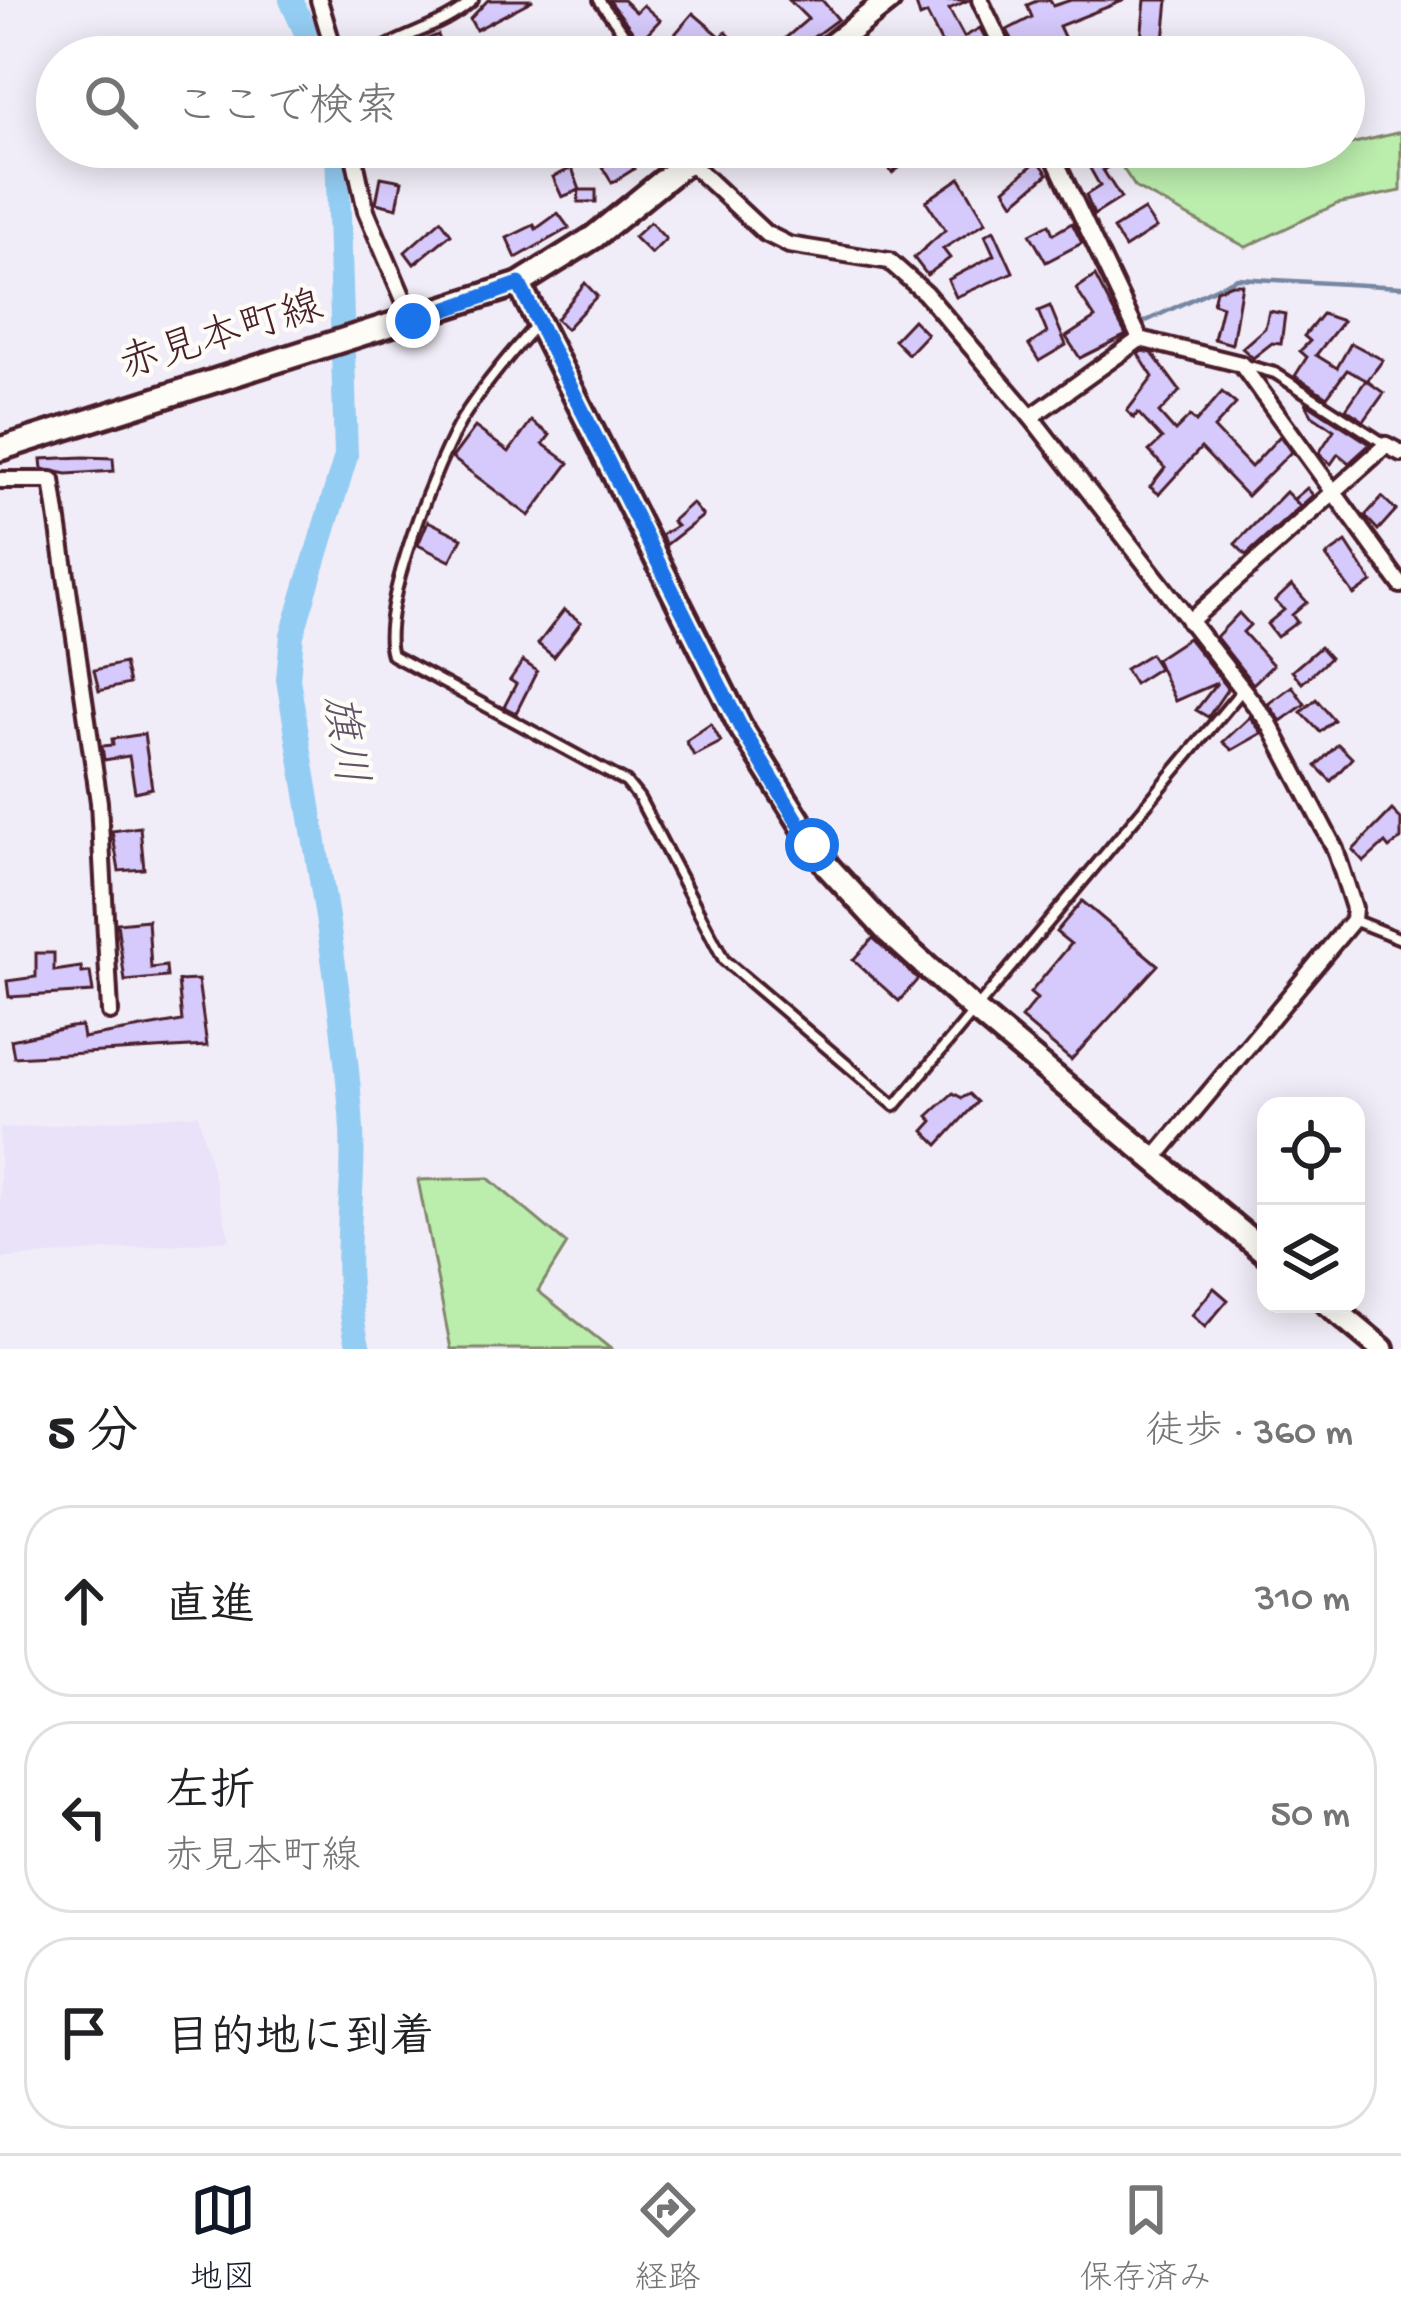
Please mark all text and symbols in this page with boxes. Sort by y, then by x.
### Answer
search box [36,36,1365,168]
icon: search [78,69,144,135]
text: ここで検索 [174,84,399,137]
street label: 赤見本町線 [114,283,330,393]
route end [386,294,440,348]
water label: 旗川 [308,691,375,789]
route start [785,818,839,872]
map controls [1257,1097,1365,1313]
button: locate [1257,1097,1365,1205]
button: layers [1257,1205,1365,1313]
text: 5 分 [48,1407,138,1467]
text: 徒歩 · 360 m [1145,1412,1353,1458]
icon: ahead [51,1568,117,1634]
text: 310 m [1255,1578,1350,1624]
text: 直進 [165,1583,255,1636]
text: 左折 [165,1769,255,1822]
icon: left [51,1784,117,1850]
text: 50 m [1270,1794,1350,1840]
text: 赤見本町線 [165,1837,360,1883]
icon: arrive [51,2000,117,2066]
text: 目的地に到着 [165,2015,435,2068]
tab: 地図 [190,2177,256,2300]
tab: 経路 [635,2177,701,2300]
tab: 保存済み [1080,2177,1212,2300]

